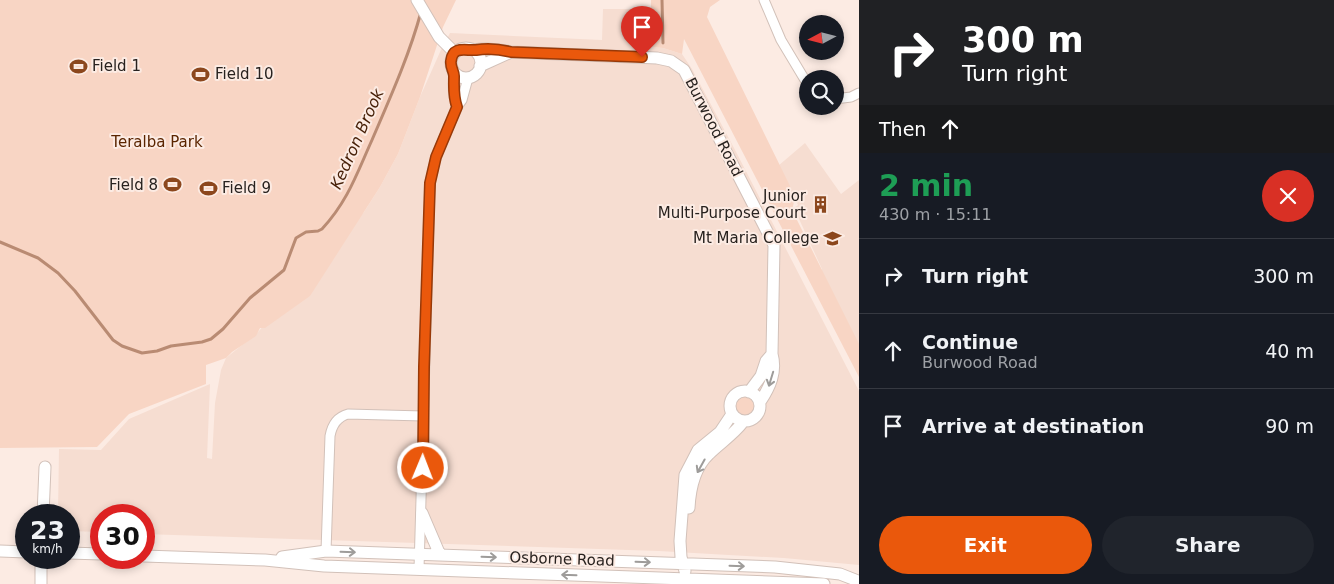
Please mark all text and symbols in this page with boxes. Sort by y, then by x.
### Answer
pin [621,6,663,57]
icon: arrive [628,13,656,41]
north arrow [799,15,844,60]
map controls [799,15,844,115]
icon: right [879,20,944,85]
text: 300 m [962,20,1084,60]
sports icon: Field 1 [68,56,88,76]
place label: Field 1 [92,57,141,75]
text: Turn right [962,61,1067,86]
sports icon: Field 10 [191,64,211,84]
place label: Field 10 [215,65,273,83]
button: search [799,70,844,115]
street label: Burwood Road [681,75,747,179]
water label: Kedron Brook [326,85,388,192]
icon: ahead [936,115,964,143]
text: Then [879,118,926,140]
park label: Teralba Park [110,133,203,151]
text: 2 min [879,168,973,203]
button: close [1262,170,1314,222]
sports icon: Field 8 [162,175,182,195]
place label: Field 8 [109,176,158,194]
sports icon: Field 9 [198,178,218,198]
place label: Field 9 [222,179,271,197]
place label: Junior Multi-Purpose Court [658,187,807,222]
building icon: Junior Multi-Purpose Court [810,195,830,215]
text: 430 m · 15:11 [879,205,992,224]
school or university icon: Mt Maria College [823,228,843,248]
place label: Mt Maria College [693,229,819,247]
icon: right [879,262,907,290]
text: Turn right [922,265,1028,287]
text: 300 m [1253,265,1314,287]
text: Continue [922,331,1018,353]
icon: ahead [879,337,907,365]
text: 40 m [1265,340,1314,362]
text: Burwood Road [922,353,1038,372]
one-way arrow [766,371,775,386]
icon: arrive [879,412,907,440]
text: Arrive at destination [922,415,1144,437]
text: 90 m [1265,415,1314,437]
position arrow [396,441,448,493]
one-way arrow [695,458,705,472]
speed limit sign: 30 [90,504,155,569]
text: 23 [30,516,65,545]
button: Exit [879,516,1092,574]
button: Share [1102,516,1314,574]
text: km/h [32,542,63,556]
one-way arrow [340,547,356,556]
street label: Osborne Road [509,548,615,570]
one-way arrow [481,552,497,561]
one-way arrow [634,557,650,567]
one-way arrow [728,561,744,570]
one-way arrow [562,570,578,579]

